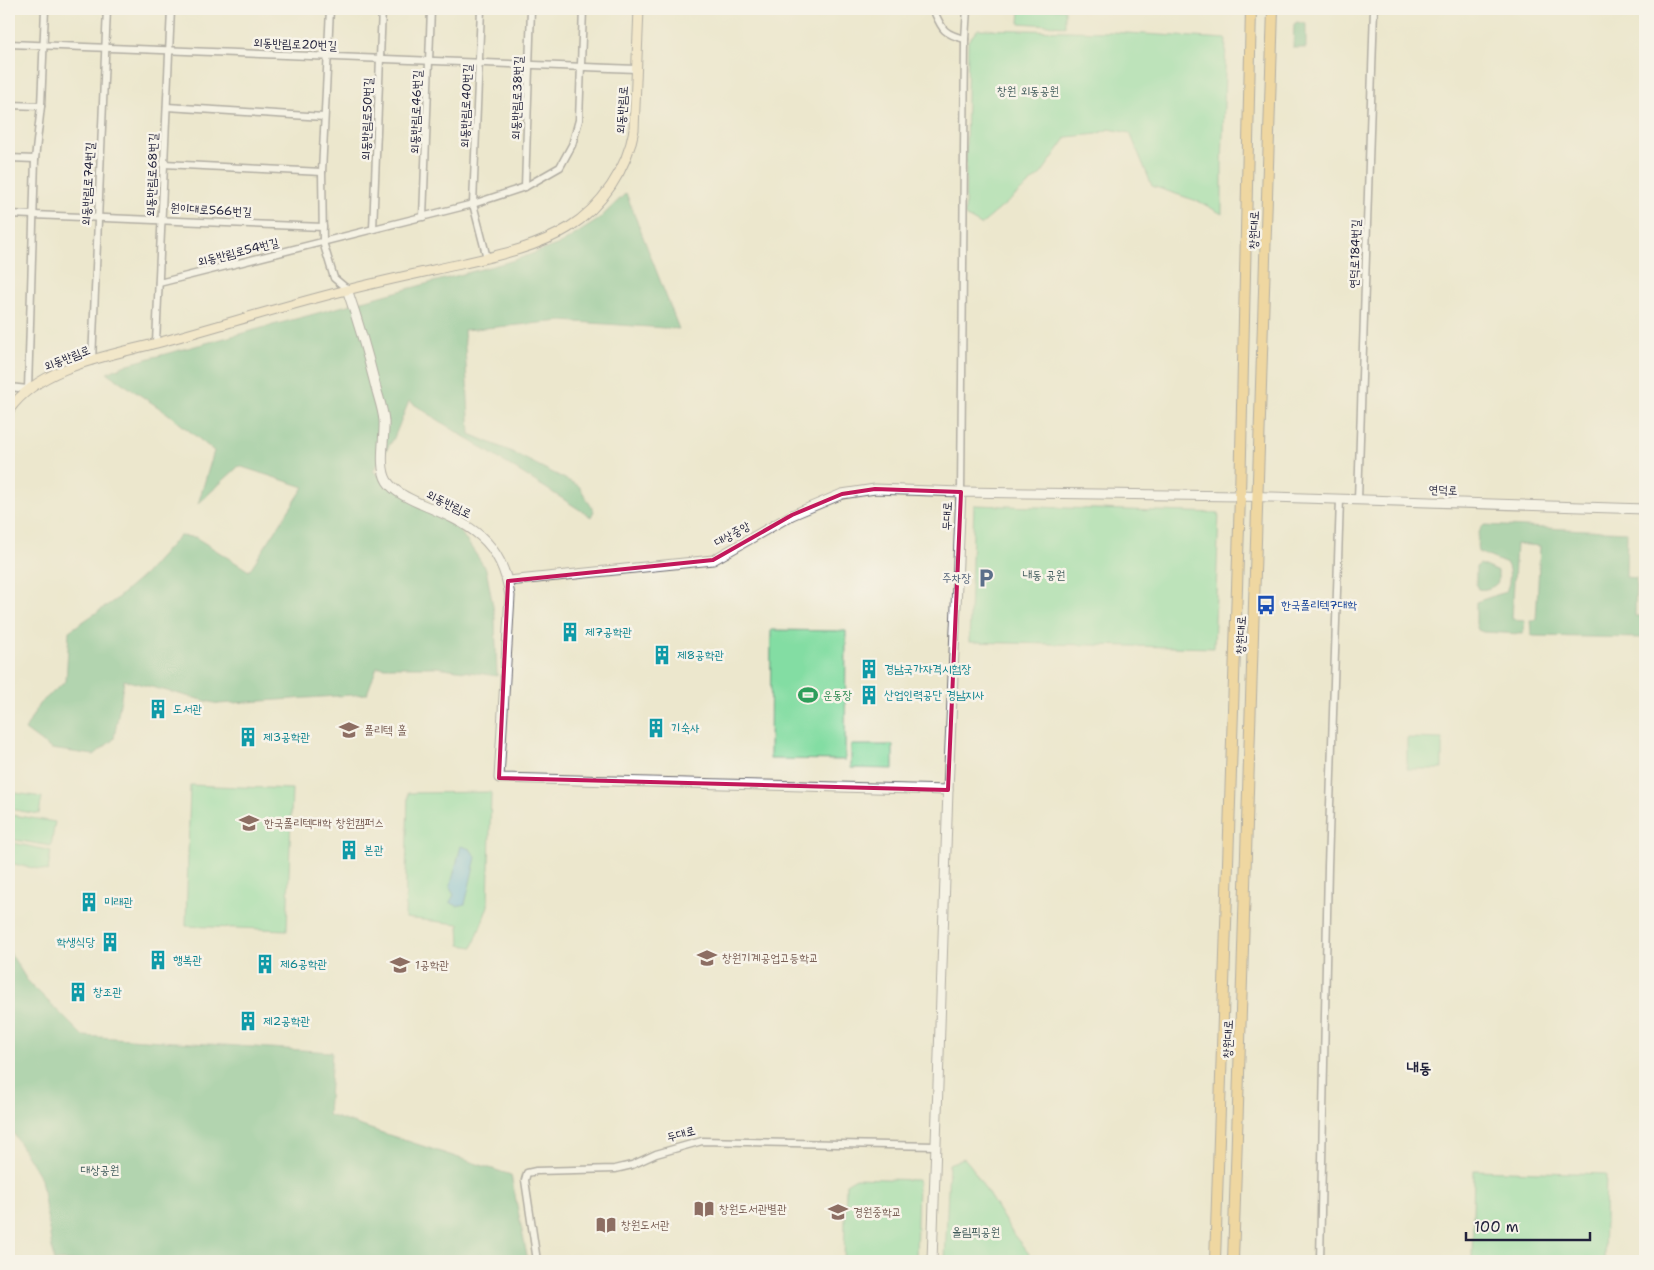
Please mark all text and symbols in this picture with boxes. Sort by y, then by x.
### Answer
street label: 외동반림로20번길 [253,35,338,53]
street label: 외동반림로38번길 [508,55,526,140]
street label: 외동반림로40번길 [457,63,475,148]
street label: 외동반림로46번길 [407,69,425,154]
street label: 외동반림로50번길 [358,77,376,161]
park label: 창원 외동공원 [997,83,1059,99]
street label: 외동반림로 [612,85,632,135]
street label: 외동반림로68번길 [143,132,161,217]
street label: 외동반림로74번길 [78,141,98,226]
street label: 원이대로566번길 [170,200,252,220]
street label: 창원대로 [1245,210,1263,250]
street label: 연덕로184번길 [1346,219,1364,289]
street label: 외동반림로54번길 [196,234,281,270]
street label: 외동반림로 [42,342,92,374]
street label: 연덕로 [1428,481,1458,499]
street label: 외동반림로 [424,486,474,522]
street label: 두대로 [938,501,956,531]
street label: 대상중앙 [711,518,753,550]
parking icon: 주차장 [975,567,997,589]
park label: 내동 공원 [1023,567,1065,583]
place label: 주차장 [942,570,971,586]
bus stop icon: 한국폴리텍7대학 [1255,594,1277,616]
place label: 한국폴리텍7대학 [1281,597,1357,613]
street label: 창원대로 [1232,615,1250,655]
building icon: 제7공학관 [559,621,581,643]
place label: 제7공학관 [585,624,632,640]
building icon: 제8공학관 [651,644,673,666]
place label: 제8공학관 [677,647,724,663]
building icon: 경남국가자격시험장 [858,658,880,680]
place label: 경남국가자격시험장 [884,661,971,677]
sports icon: 운동장 [797,684,819,706]
building icon: 산업인력공단 경남지사 [858,684,880,706]
place label: 운동장 [823,687,852,703]
place label: 산업인력공단 경남지사 [884,687,985,703]
building icon: 도서관 [147,698,169,720]
place label: 도서관 [173,701,202,717]
building icon: 기숙사 [645,717,667,739]
school or university icon: 폴리텍 홀 [338,719,360,741]
place label: 기숙사 [671,720,700,736]
place label: 폴리텍 홀 [364,722,407,738]
building icon: 제3공학관 [237,726,259,748]
place label: 제3공학관 [263,729,310,745]
school or university icon: 한국폴리텍대학 창원캠퍼스 [238,812,260,834]
place label: 한국폴리텍대학 창원캠퍼스 [264,815,384,831]
building icon: 본관 [338,839,360,861]
place label: 본관 [364,842,384,858]
building icon: 미래관 [78,891,100,913]
place label: 미래관 [104,894,133,910]
building icon: 학생식당 [99,931,121,953]
place label: 학생식당 [56,934,95,950]
school or university icon: 창원기계공업고등학교 [696,947,718,969]
building icon: 행복관 [147,949,169,971]
place label: 창원기계공업고등학교 [722,950,819,966]
place label: 행복관 [173,952,202,968]
building icon: 제6공학관 [254,953,276,975]
school or university icon: 1공학관 [389,954,411,976]
place label: 제6공학관 [280,956,327,972]
place label: 1공학관 [415,957,449,973]
building icon: 창조관 [67,981,89,1003]
place label: 창조관 [93,984,122,1000]
building icon: 제2공학관 [237,1010,259,1032]
place label: 제2공학관 [263,1013,310,1029]
street label: 창원대로 [1219,1019,1237,1059]
district label: 내동 [1406,1058,1431,1078]
street label: 두대로 [665,1123,697,1145]
park label: 대상공원 [81,1162,119,1178]
library icon: 창원도서관별관 [693,1198,715,1220]
place label: 창원도서관별관 [719,1201,787,1217]
school or university icon: 경원중학교 [827,1201,849,1223]
place label: 경원중학교 [853,1204,901,1220]
scale bar [1466,1210,1590,1242]
library icon: 창원도서관 [595,1214,617,1236]
place label: 창원도서관 [621,1217,670,1233]
text: 100 m [1474,1217,1519,1237]
park label: 올림픽공원 [952,1224,1000,1240]

